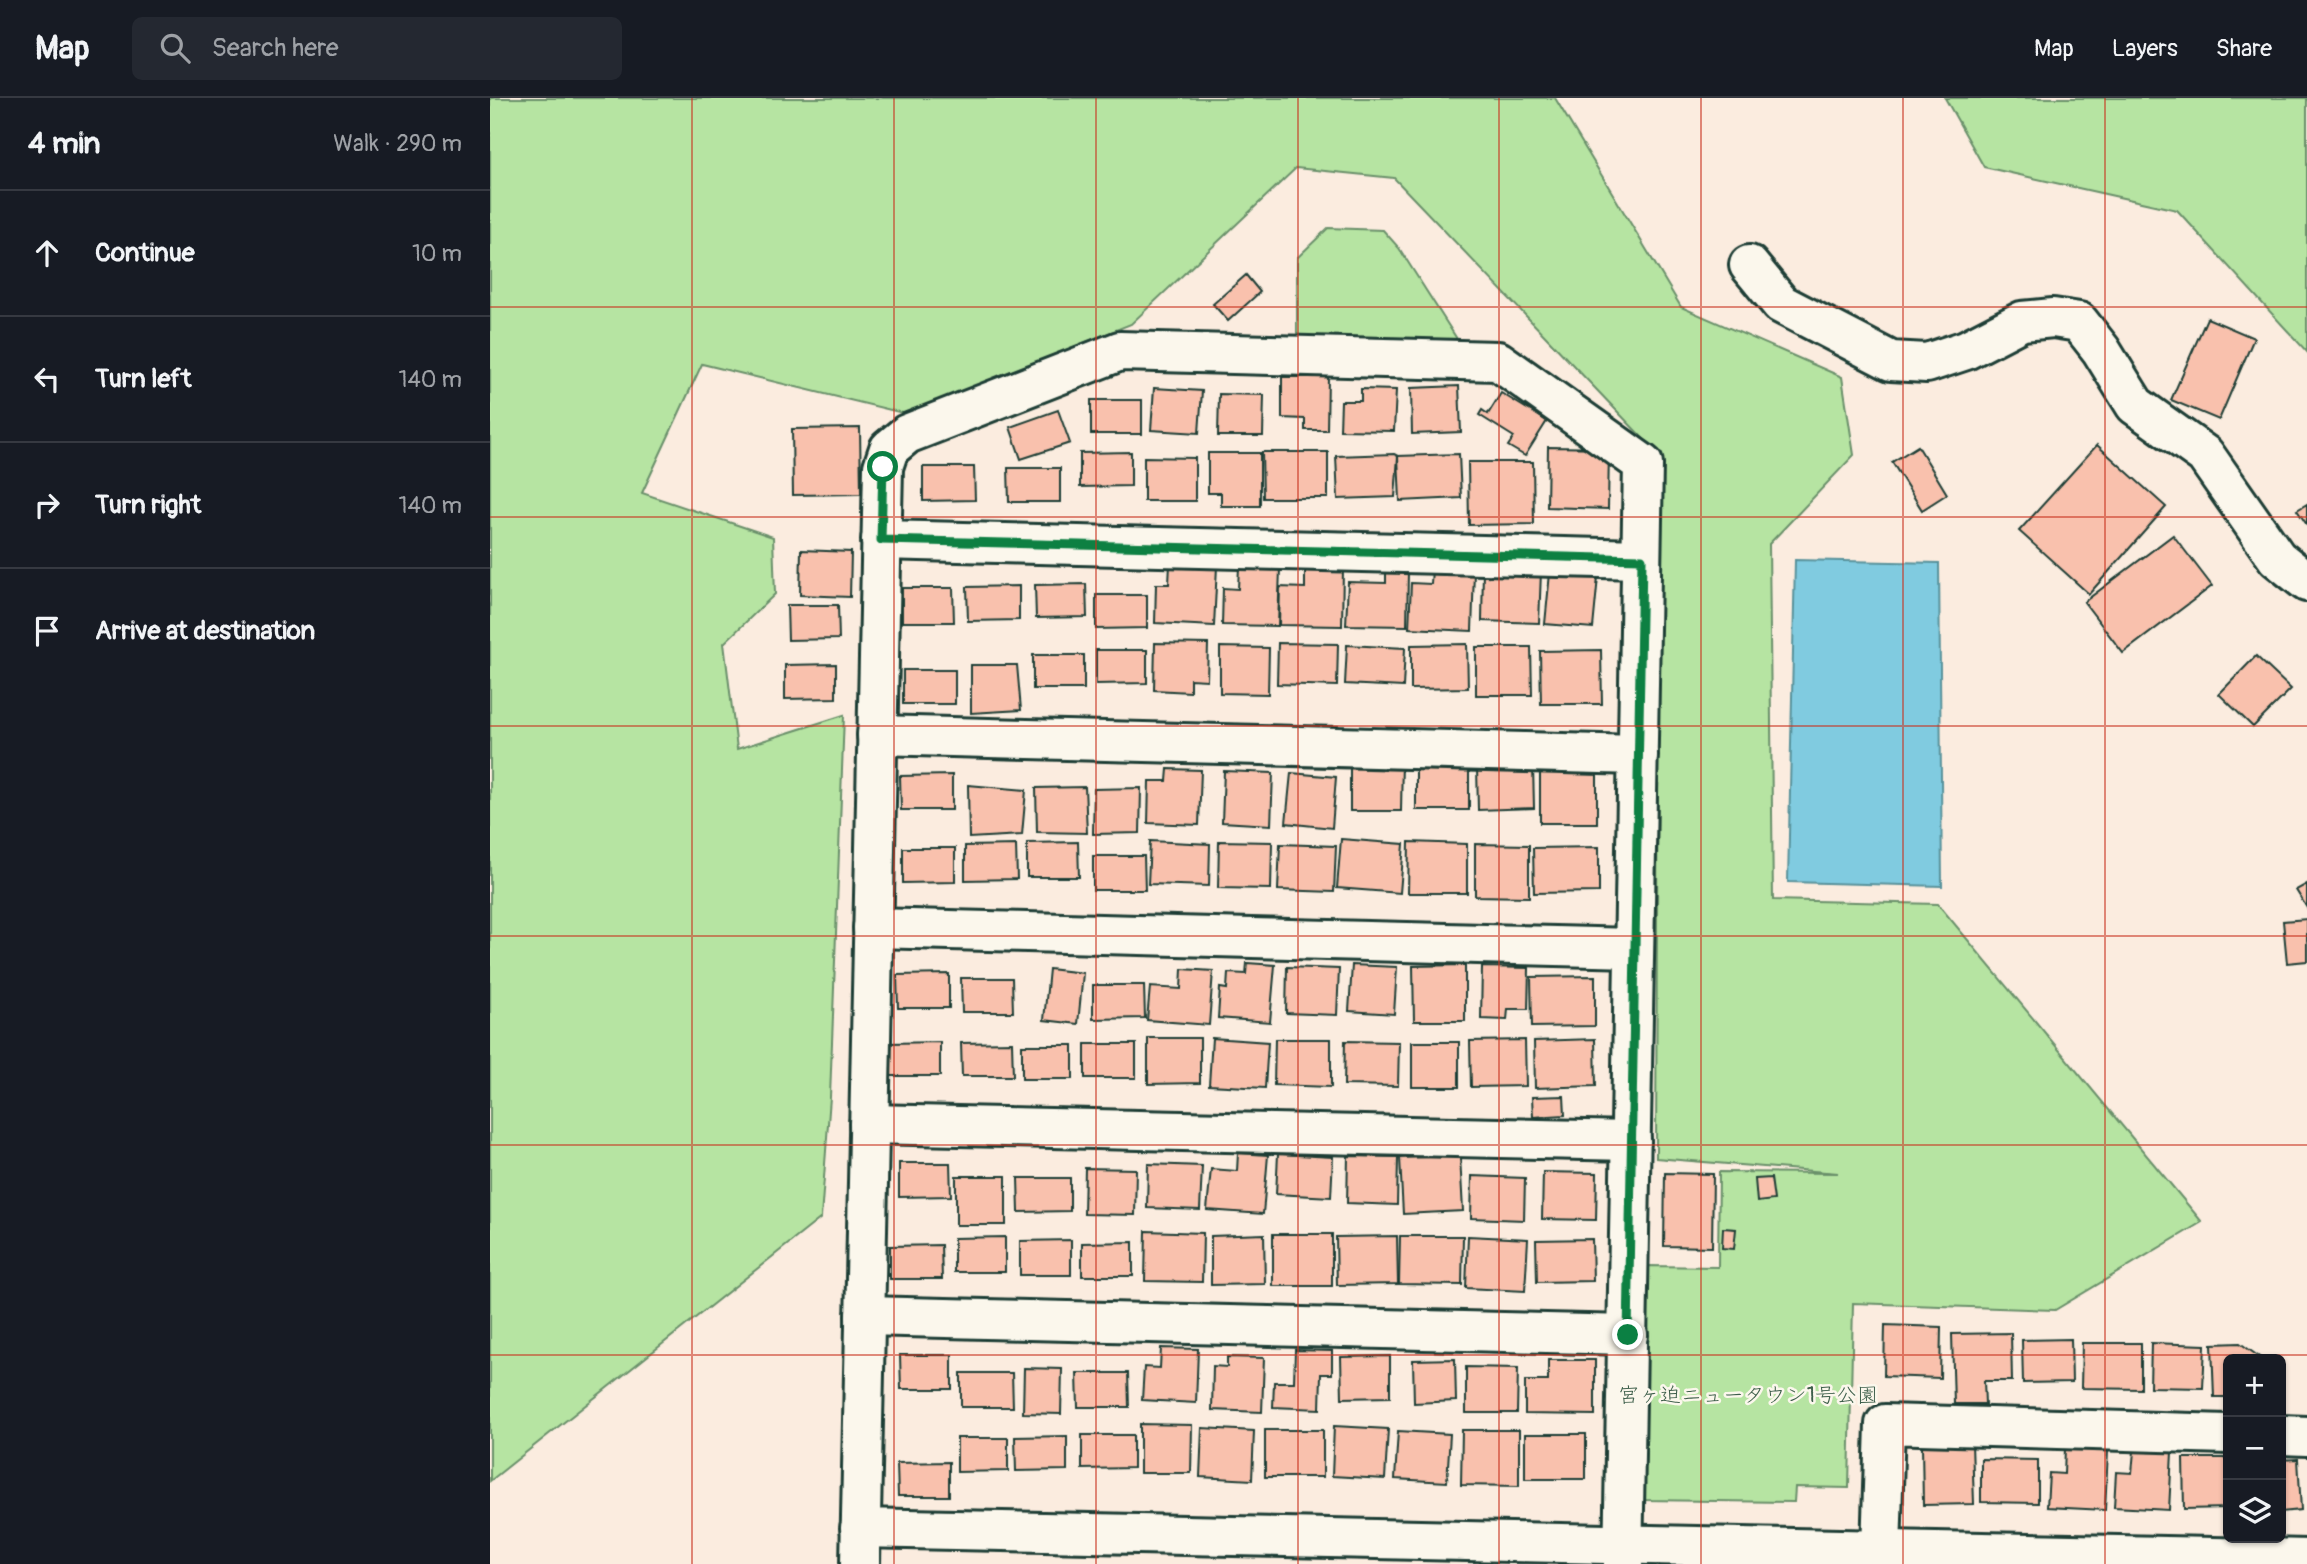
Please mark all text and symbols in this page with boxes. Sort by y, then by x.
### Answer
search box [132,17,622,80]
text: Map [35,28,90,69]
icon: search [156,29,194,67]
text: Search here [212,32,339,64]
text: Map [2034,34,2074,63]
text: Layers [2112,34,2178,63]
text: Share [2216,34,2272,63]
text: 4 min [28,125,101,162]
text: Walk · 290 m [333,129,462,158]
icon: ahead [28,234,66,272]
text: Continue [95,237,195,269]
text: 10 m [412,239,462,268]
icon: left [28,360,66,398]
text: Turn left [95,363,191,395]
text: 140 m [399,365,462,394]
route start [867,451,898,482]
icon: right [28,486,66,524]
text: Turn right [95,489,201,521]
text: 140 m [399,491,462,520]
icon: arrive [28,612,66,650]
text: Arrive at destination [95,615,315,647]
route end [1612,1319,1643,1350]
map controls [2223,1354,2286,1543]
button: + [2223,1354,2286,1417]
park label: 宮ヶ迫ニュータウン1号公園 [1618,1382,1878,1409]
button: − [2223,1417,2286,1480]
button: layers [2223,1480,2286,1543]

